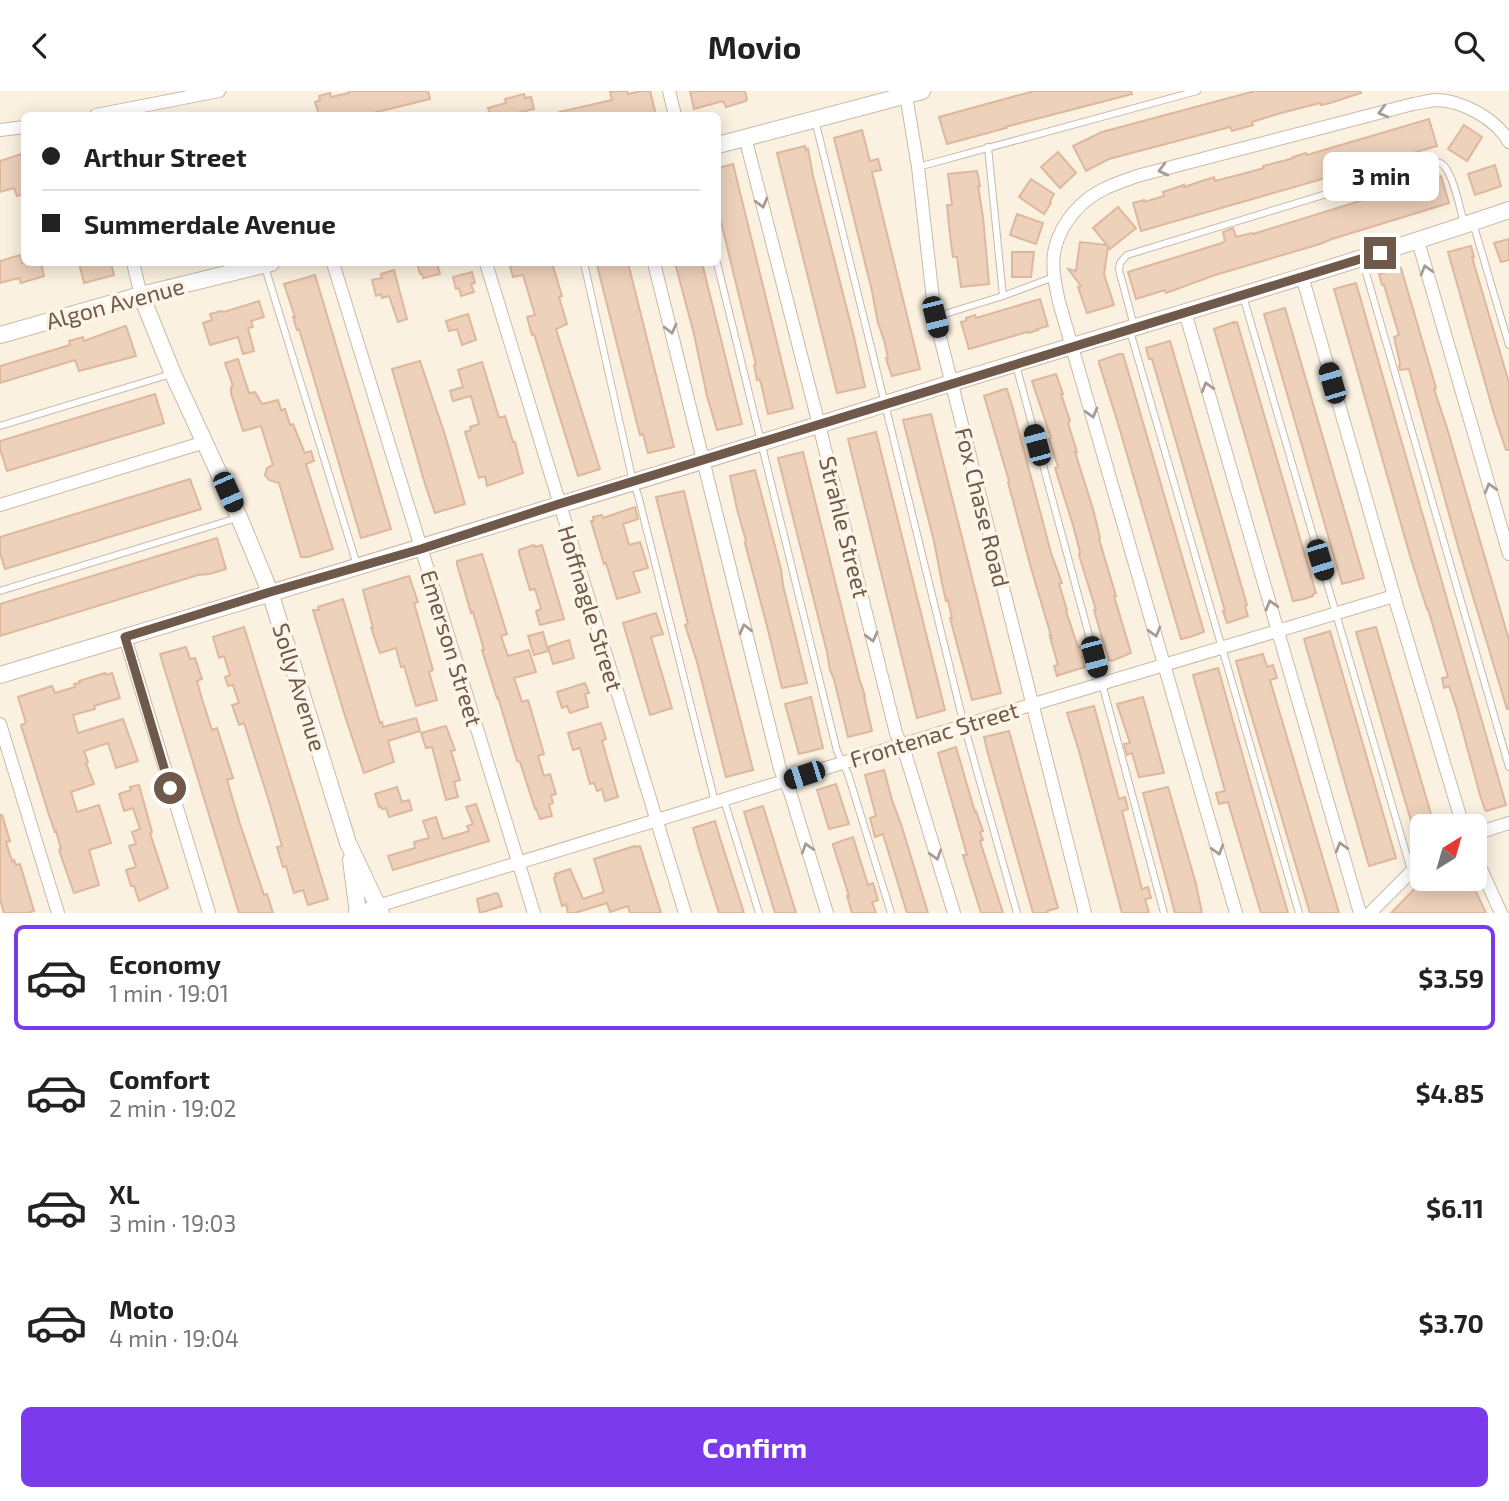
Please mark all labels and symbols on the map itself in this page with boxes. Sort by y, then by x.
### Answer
one-way arrow [1377,104,1389,119]
callout: 3 min [1322,151,1438,201]
one-way arrow [1157,162,1169,176]
one-way arrow [754,197,768,209]
route end [1364,237,1396,269]
one-way arrow [1420,264,1435,276]
street label: Algon Avenue [43,271,187,335]
car [920,294,951,340]
one-way arrow [663,323,677,335]
car [1317,360,1348,406]
one-way arrow [1201,381,1216,393]
one-way arrow [1083,407,1098,419]
car [1022,422,1053,468]
street label: Fox Chase Road [950,424,1016,590]
street label: Strahle Street [814,453,876,601]
car [210,469,247,515]
one-way arrow [1484,482,1498,494]
street label: Hoffnagle Street [552,522,630,694]
car [1304,537,1337,583]
street label: Emerson Street [415,567,489,730]
one-way arrow [1265,600,1280,612]
street label: Solly Avenue [267,620,333,754]
one-way arrow [739,623,753,635]
one-way arrow [1146,625,1161,637]
one-way arrow [864,631,878,643]
car [1079,634,1110,680]
street label: Frontenac Street [846,695,1022,773]
car [781,759,828,791]
route start [154,772,186,804]
north arrow [1410,814,1488,891]
one-way arrow [801,842,816,854]
one-way arrow [1335,842,1350,854]
one-way arrow [1209,844,1224,856]
one-way arrow [928,849,943,861]

